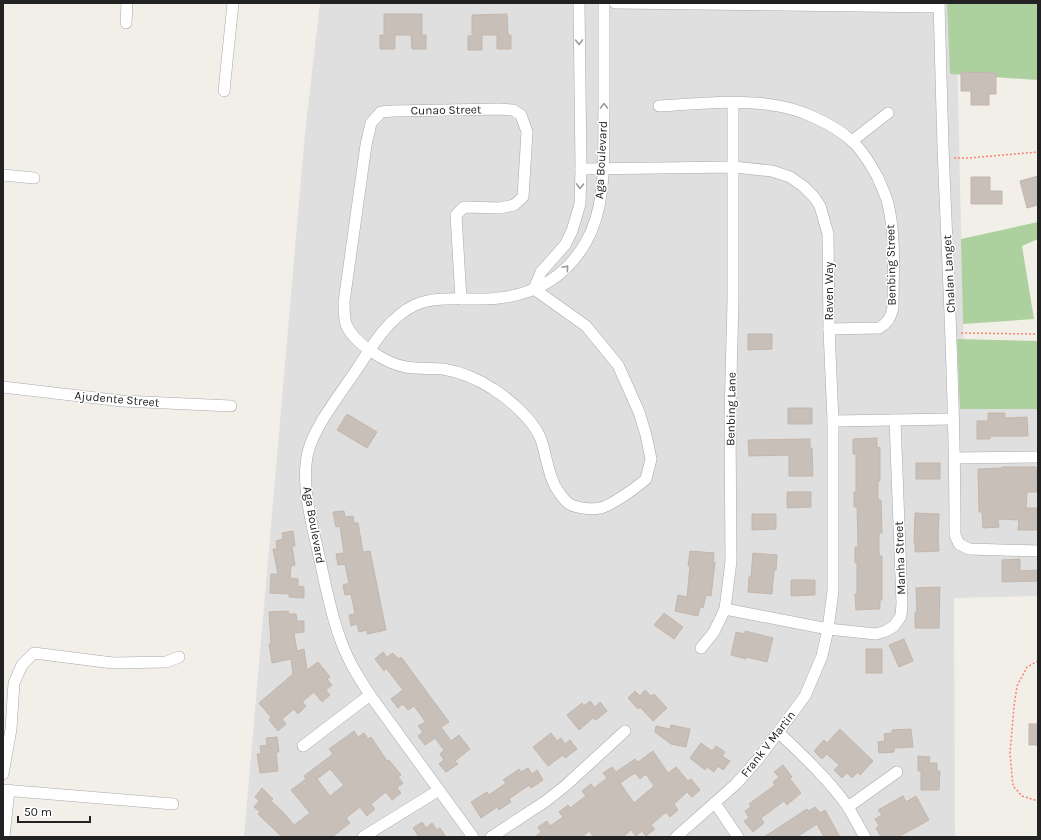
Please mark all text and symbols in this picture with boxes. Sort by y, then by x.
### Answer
one-way arrow [575,39,583,45]
street label: Cunao Street [410,102,482,118]
one-way arrow [599,103,608,109]
street label: Aga Boulevard [592,121,610,199]
one-way arrow [576,183,584,189]
street label: Benbing Street [883,224,899,306]
street label: Chalan Langet [940,234,958,313]
street label: Raven Way [822,261,836,320]
one-way arrow [561,265,568,273]
street label: Benbing Lane [723,372,739,446]
street label: Ajudente Street [74,388,160,410]
street label: Aga Boulevard [300,485,328,565]
street label: Manha Street [892,520,908,595]
street label: Frank V Martin [738,708,798,780]
scale bar [18,798,90,824]
text: 50 m [24,805,52,819]

